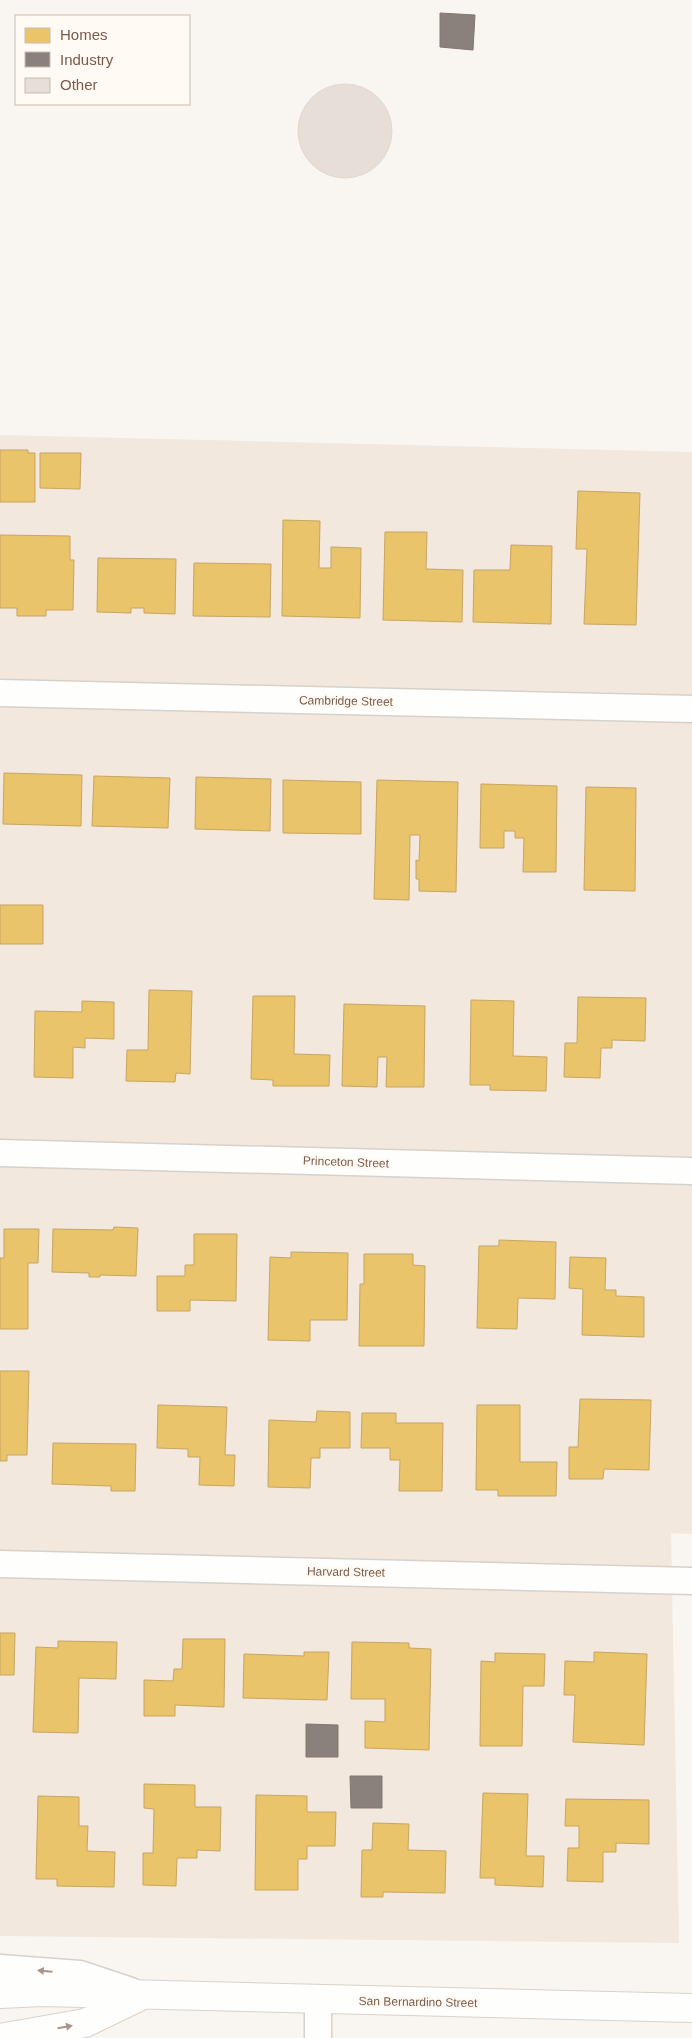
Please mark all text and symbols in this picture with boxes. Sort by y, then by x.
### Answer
legend [15,15,190,105]
text: Homes [60,26,108,43]
text: Industry [60,51,114,68]
text: Other [60,76,98,93]
street label: Cambridge Street [299,693,394,709]
street label: Princeton Street [303,1154,390,1171]
street label: Harvard Street [307,1564,386,1580]
one-way arrow [37,1967,53,1975]
street label: San Bernardino Street [359,1994,478,2010]
one-way arrow [58,2022,74,2030]

